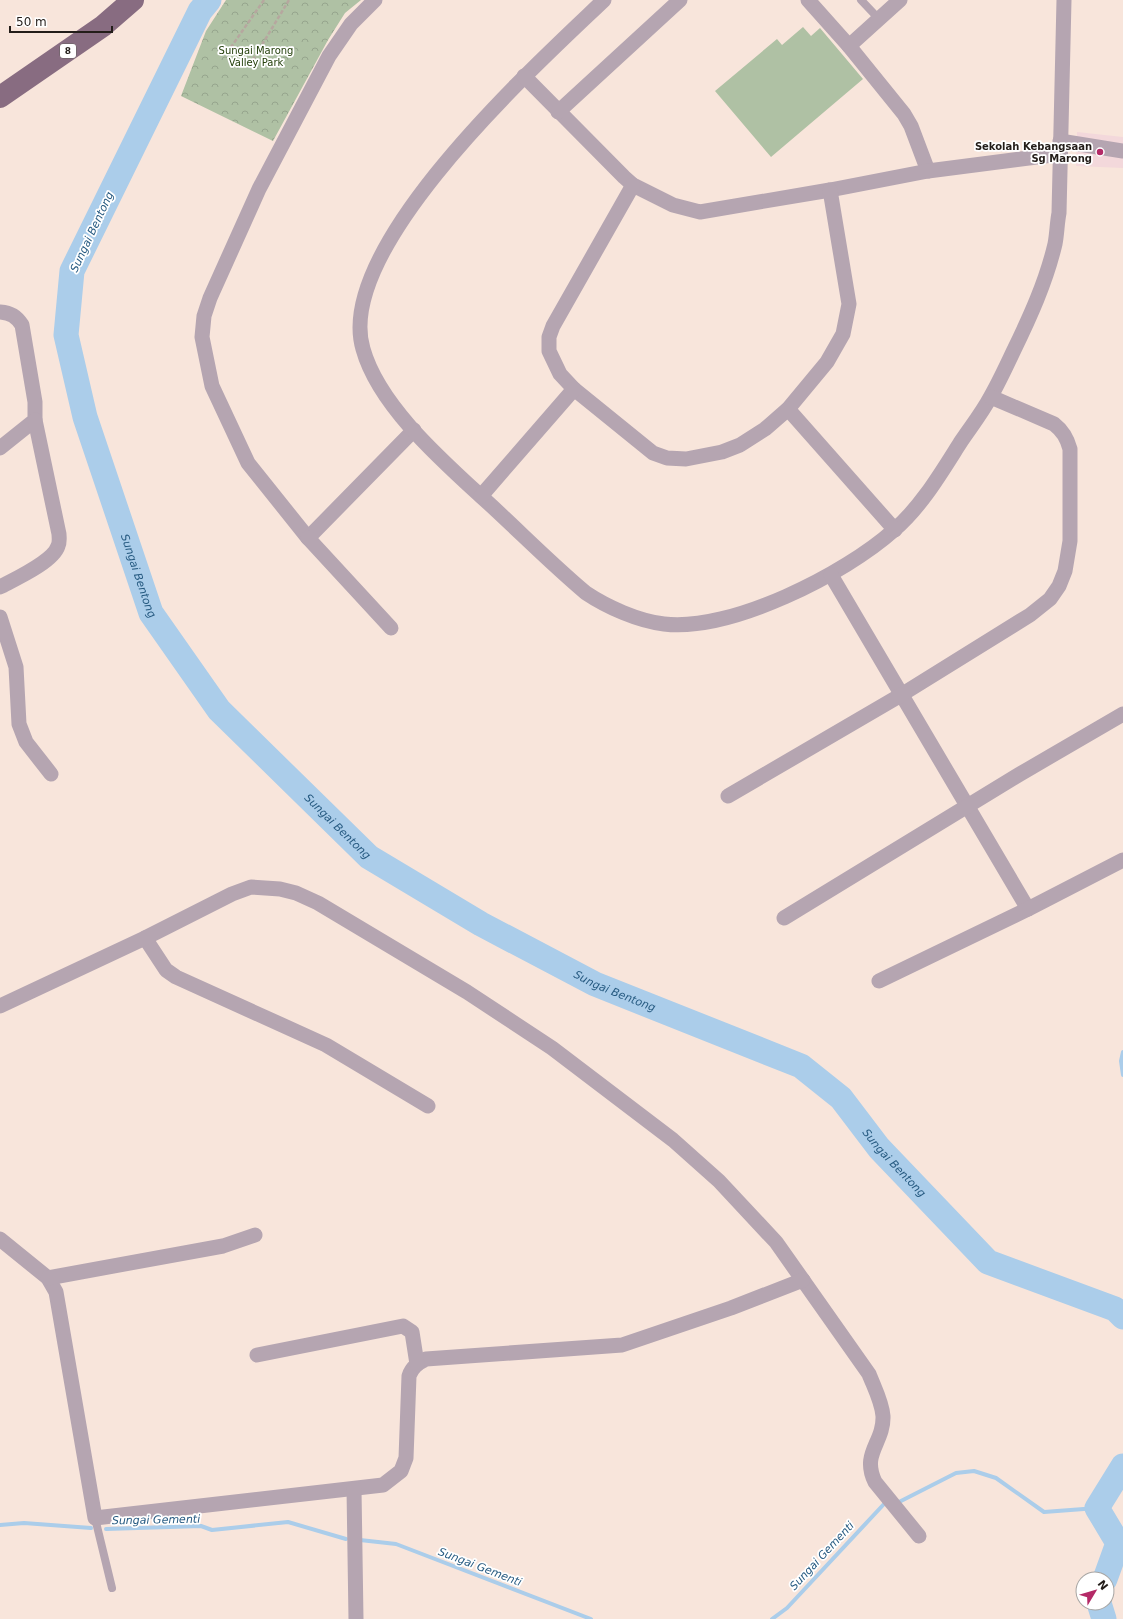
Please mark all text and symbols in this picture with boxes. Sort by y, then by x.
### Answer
scale bar [10,8,112,34]
text: 50 m [16,15,47,29]
road number: 8 [60,44,76,58]
park label: Sungai Marong Valley Park [219,45,293,68]
place label: Sekolah Kebangsaan Sg Marong [975,141,1092,164]
marker: Sekolah Kebangsaan Sg Marong [1095,147,1105,157]
water label: Sungai Bentong [68,190,116,274]
water label: Sungai Bentong [118,532,159,620]
water label: Sungai Bentong [302,791,374,862]
water label: Sungai Bentong [572,968,658,1014]
water label: Sungai Bentong [860,1126,929,1199]
water label: Sungai Gementi [112,1513,200,1527]
water label: Sungai Gementi [787,1519,857,1593]
water label: Sungai Gementi [436,1545,524,1589]
north arrow [1075,1571,1115,1611]
text: N [1095,1578,1110,1593]

